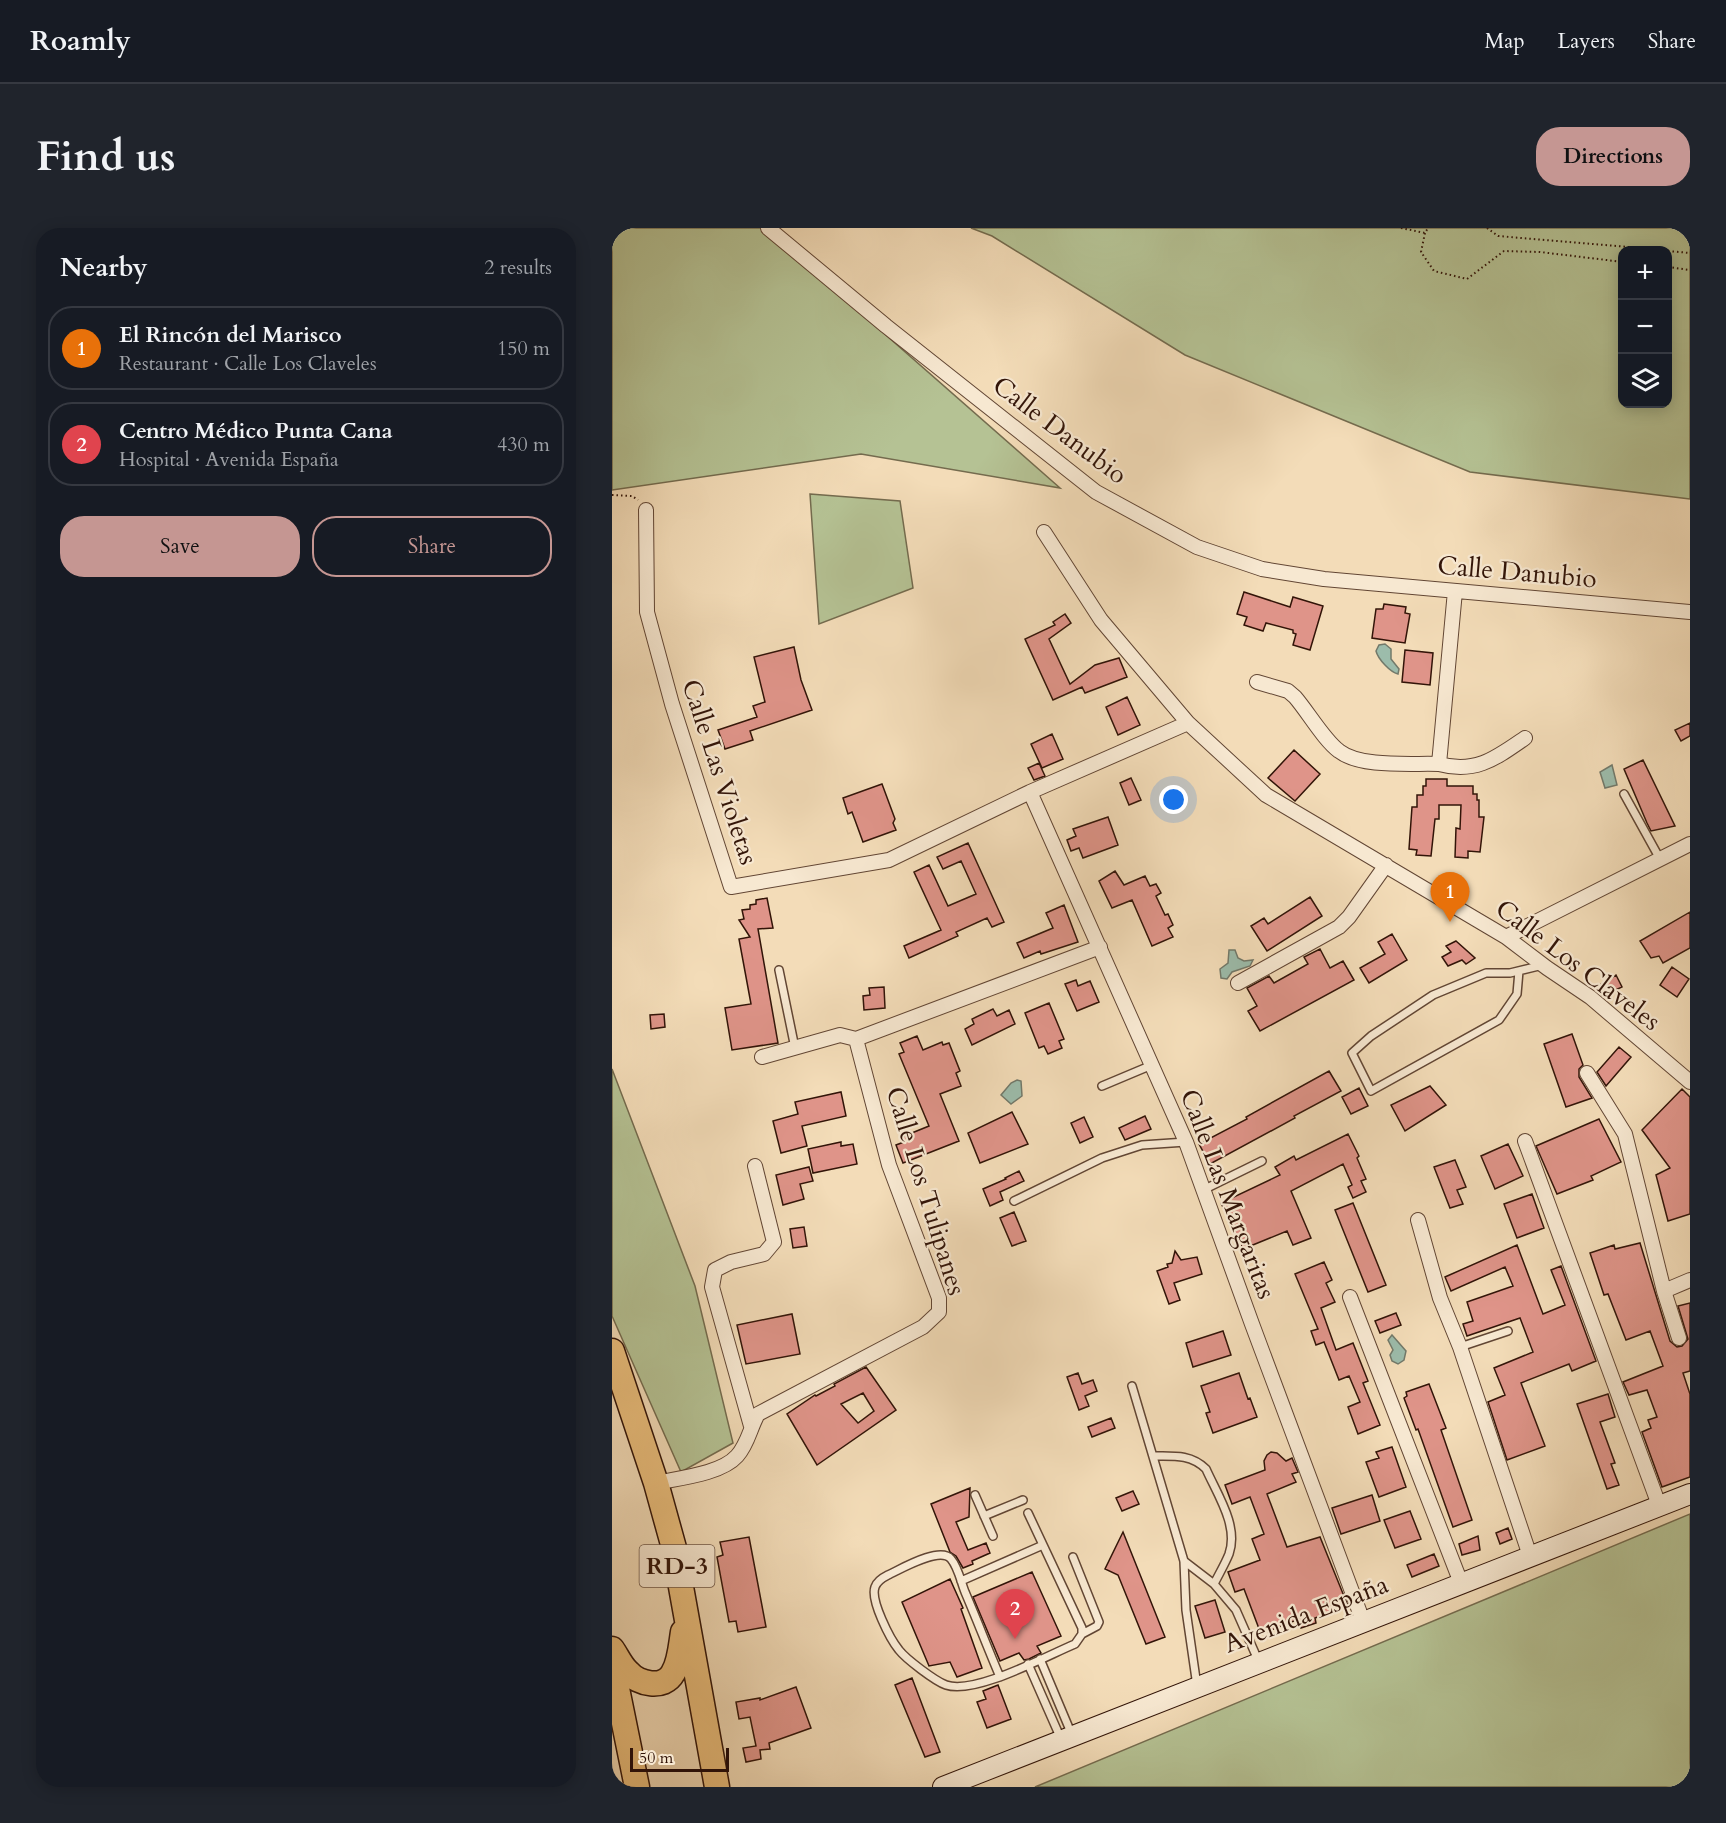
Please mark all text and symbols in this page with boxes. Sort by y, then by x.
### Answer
text: Roamly [30,22,131,60]
text: Map [1485,27,1525,56]
text: Layers [1558,27,1615,56]
text: Share [1648,27,1696,56]
button: Directions [1536,127,1690,186]
text: Find us [36,128,176,185]
map controls [1618,246,1672,408]
button: + [1618,246,1672,300]
text: Nearby [60,250,148,285]
text: 2 results [484,254,552,281]
button: − [1618,300,1672,354]
text: El Rincón del Marisco [119,320,342,350]
text: 1 [76,335,87,362]
text: 150 m [497,335,550,362]
text: Restaurant · Calle Los Claveles [119,350,377,377]
button: layers [1618,354,1672,408]
street label: Calle Danubio [986,368,1134,492]
text: Centro Médico Punta Cana [119,416,393,446]
text: 2 [76,431,87,458]
text: 430 m [497,431,550,458]
text: Hospital · Avenida España [119,446,339,473]
button: Save [60,516,300,577]
button: Share [312,516,552,577]
street label: Calle Danubio [1436,548,1598,596]
street label: Calle Las Violetas [674,675,766,869]
your location [1159,785,1188,814]
pin: 1 [1430,872,1470,922]
street label: Calle Los Claveles [1488,891,1668,1039]
street label: Calle Los Tulipanes [878,1082,974,1300]
street label: Calle Las Margaritas [1172,1084,1284,1304]
road number: RD-3 [640,1545,715,1587]
street label: Avenida España [1219,1567,1393,1661]
pin: 2 [996,1590,1034,1639]
scale bar [630,1745,729,1772]
text: 50 m [639,1747,673,1769]

